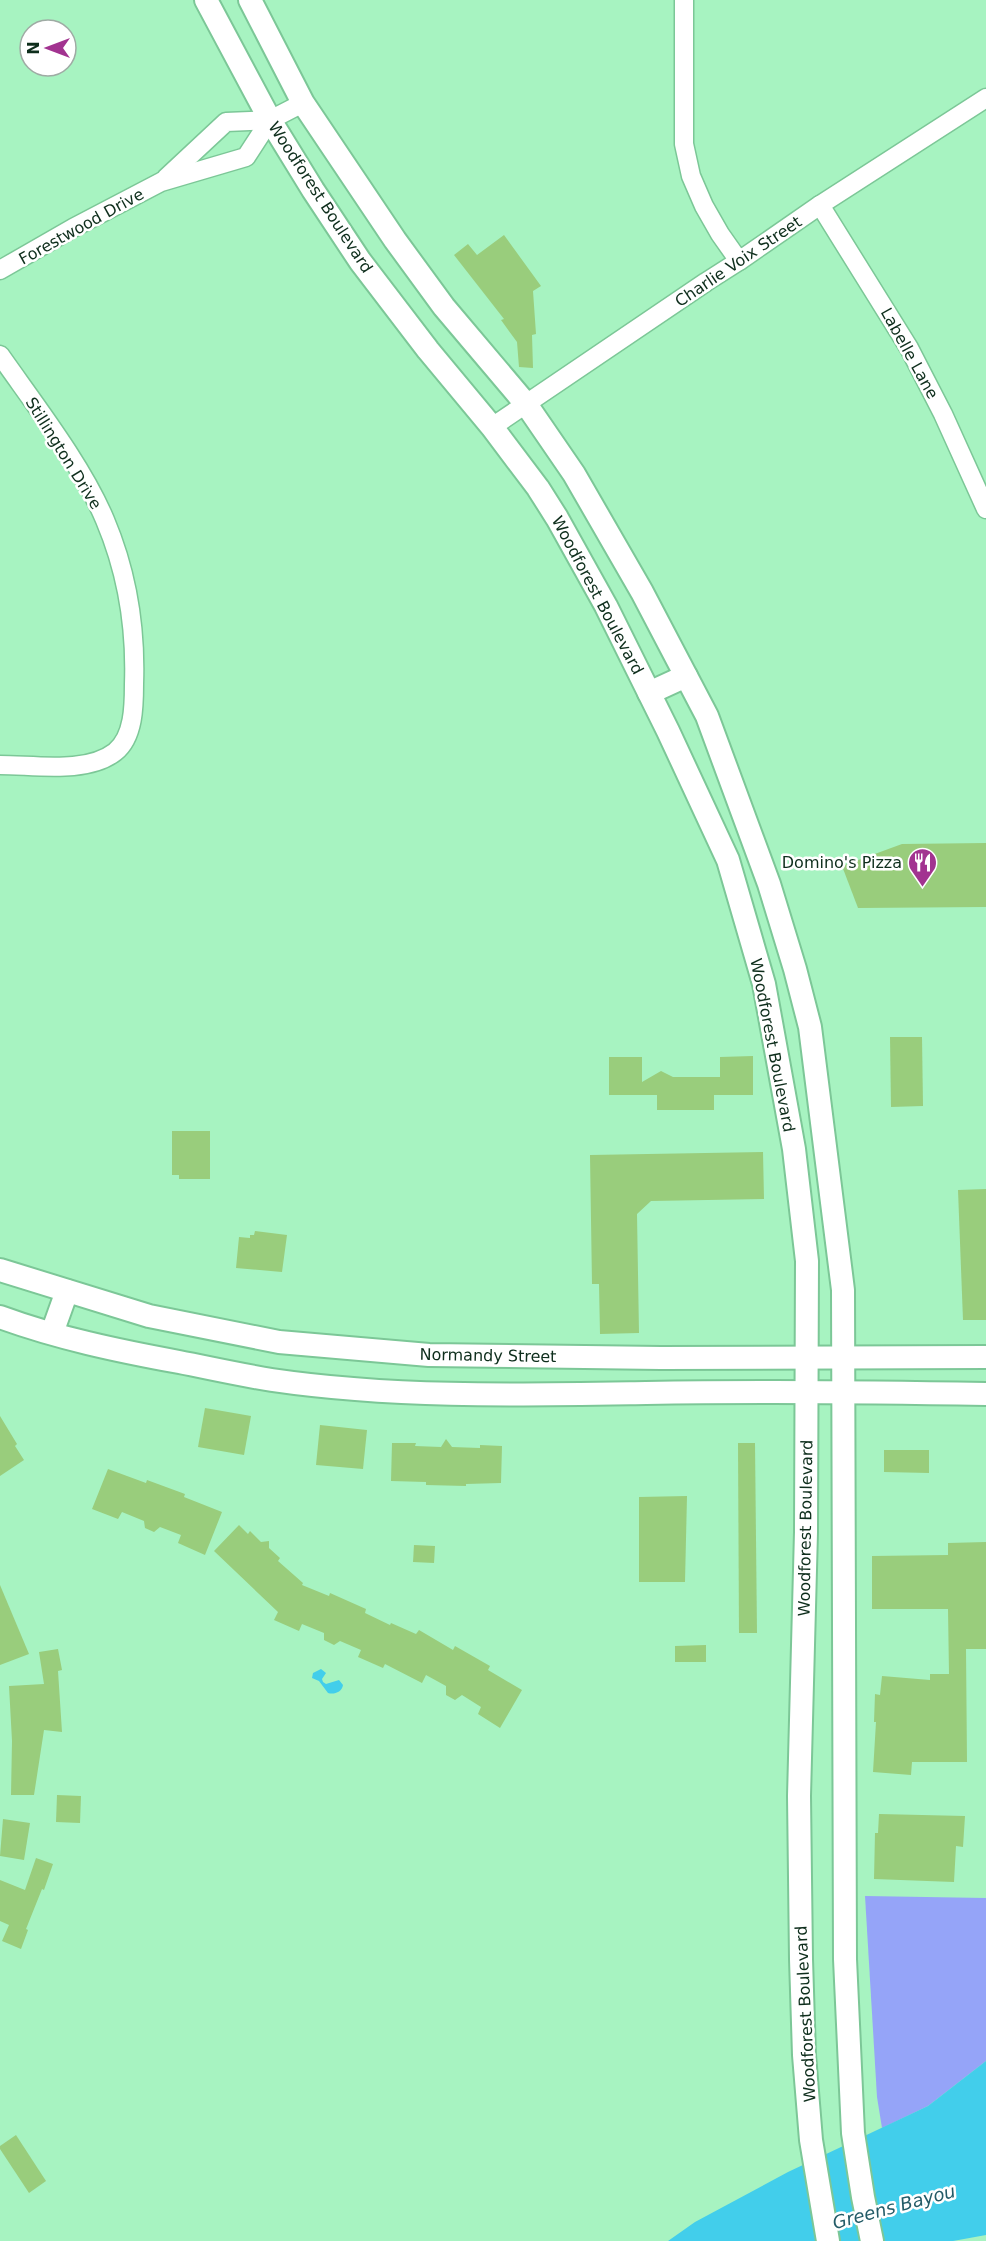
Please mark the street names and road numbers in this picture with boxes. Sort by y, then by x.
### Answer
street label: Woodforest Boulevard [264,118,377,277]
street label: Forestwood Drive [16,184,147,269]
street label: Charlie Voix Street [671,212,805,311]
street label: Labelle Lane [877,304,942,402]
street label: Stillington Drive [21,394,106,513]
street label: Woodforest Boulevard [548,513,647,678]
street label: Woodforest Boulevard [746,957,799,1134]
street label: Normandy Street [419,1345,557,1366]
street label: Woodforest Boulevard [794,1439,817,1617]
street label: Woodforest Boulevard [791,1925,820,2103]

